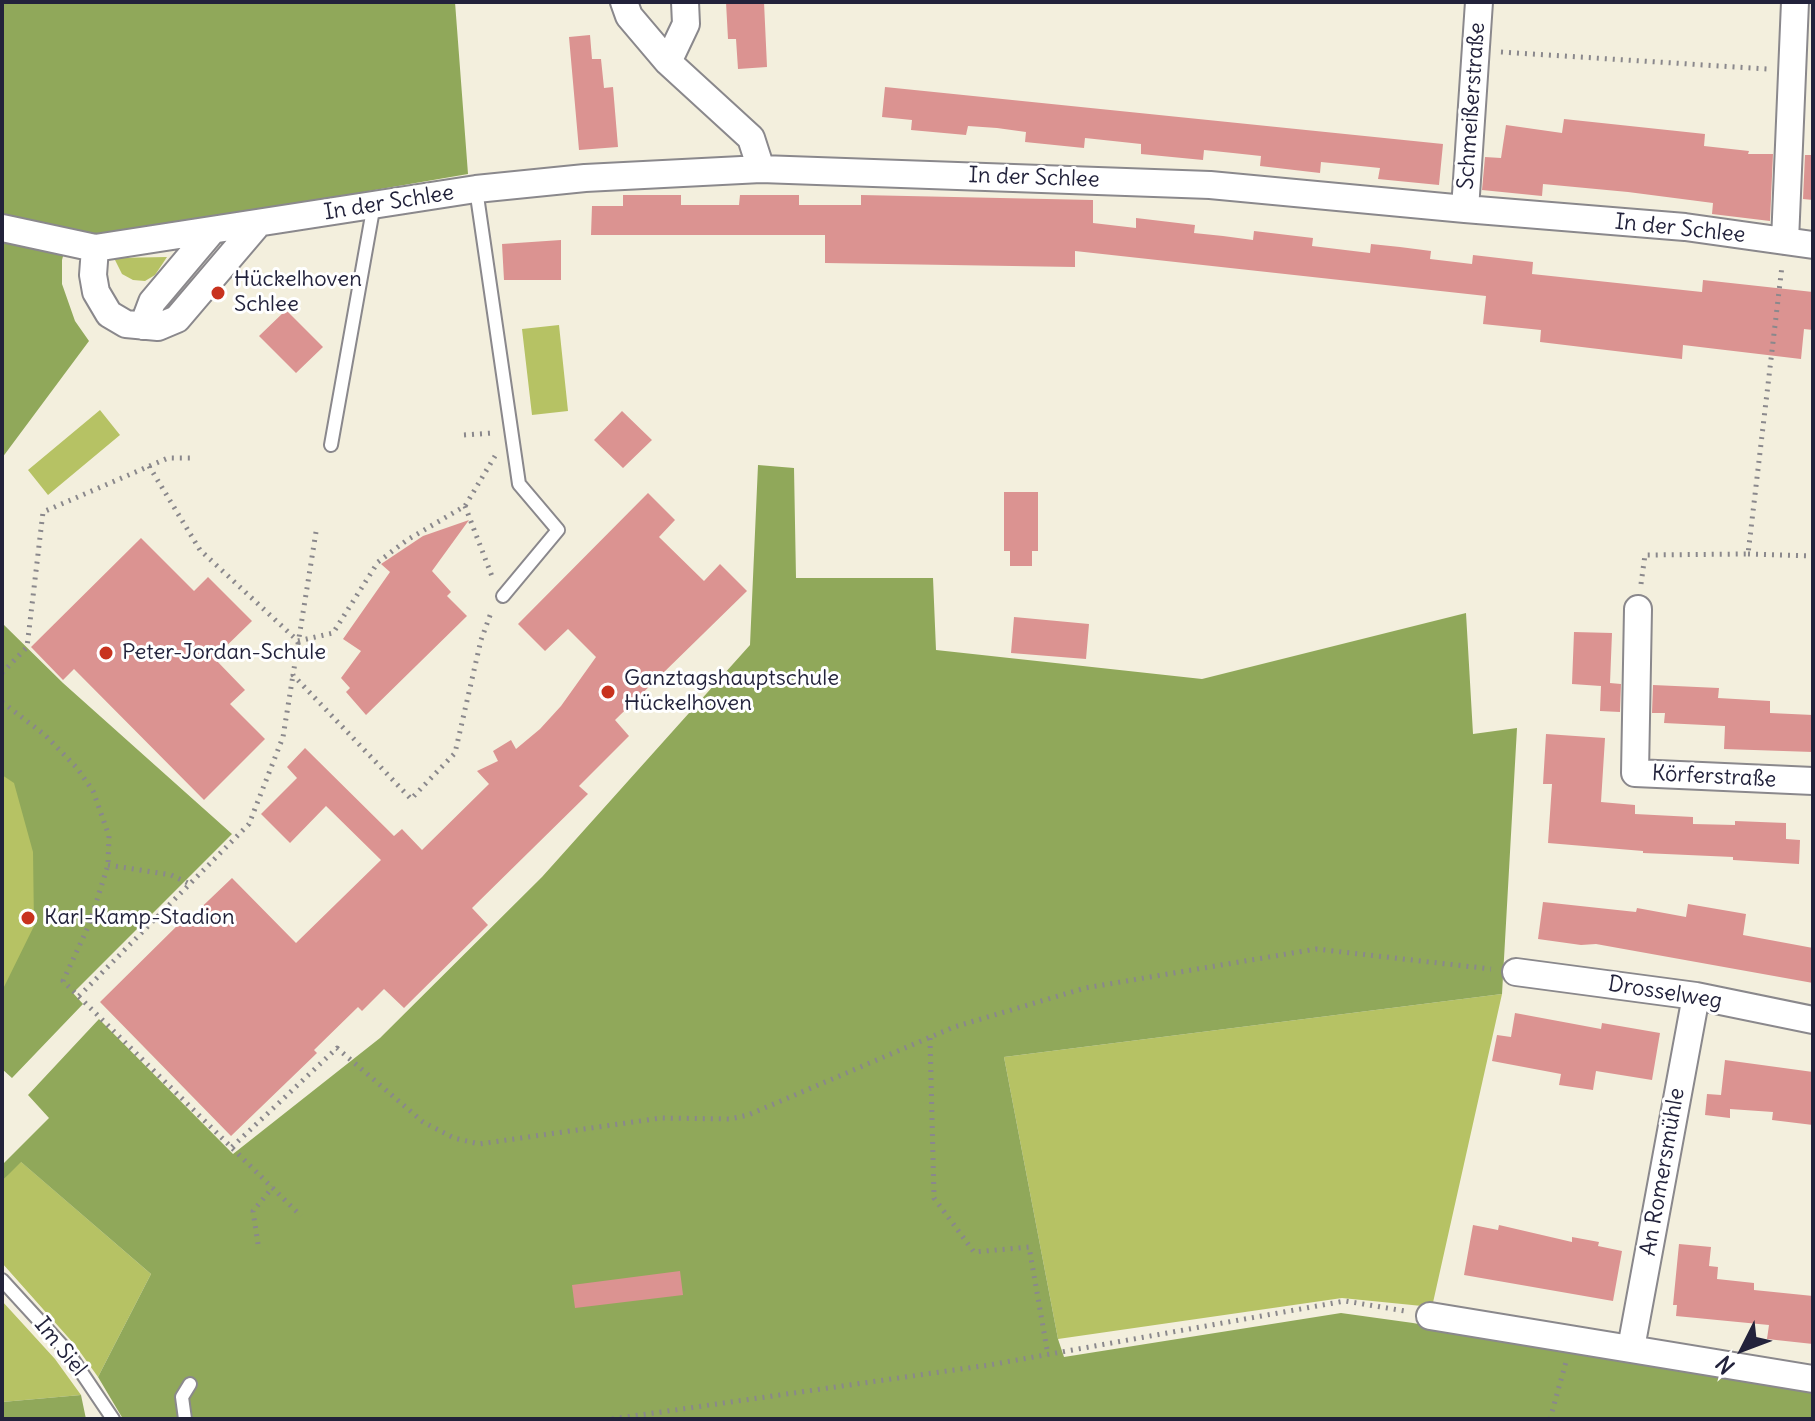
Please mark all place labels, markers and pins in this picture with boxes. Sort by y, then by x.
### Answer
place label: Hückelhoven Schlee [234,267,362,318]
marker: Hückelhoven Schlee [209,284,227,302]
place label: Peter-Jordan-Schule [122,640,326,666]
marker: Peter-Jordan-Schule [97,644,115,662]
place label: Ganztagshauptschule Hückelhoven [624,666,839,718]
marker: Ganztagshauptschule Hückelhoven [599,683,617,701]
place label: Karl-Kamp-Stadion [44,905,235,931]
marker: Karl-Kamp-Stadion [19,909,37,927]

